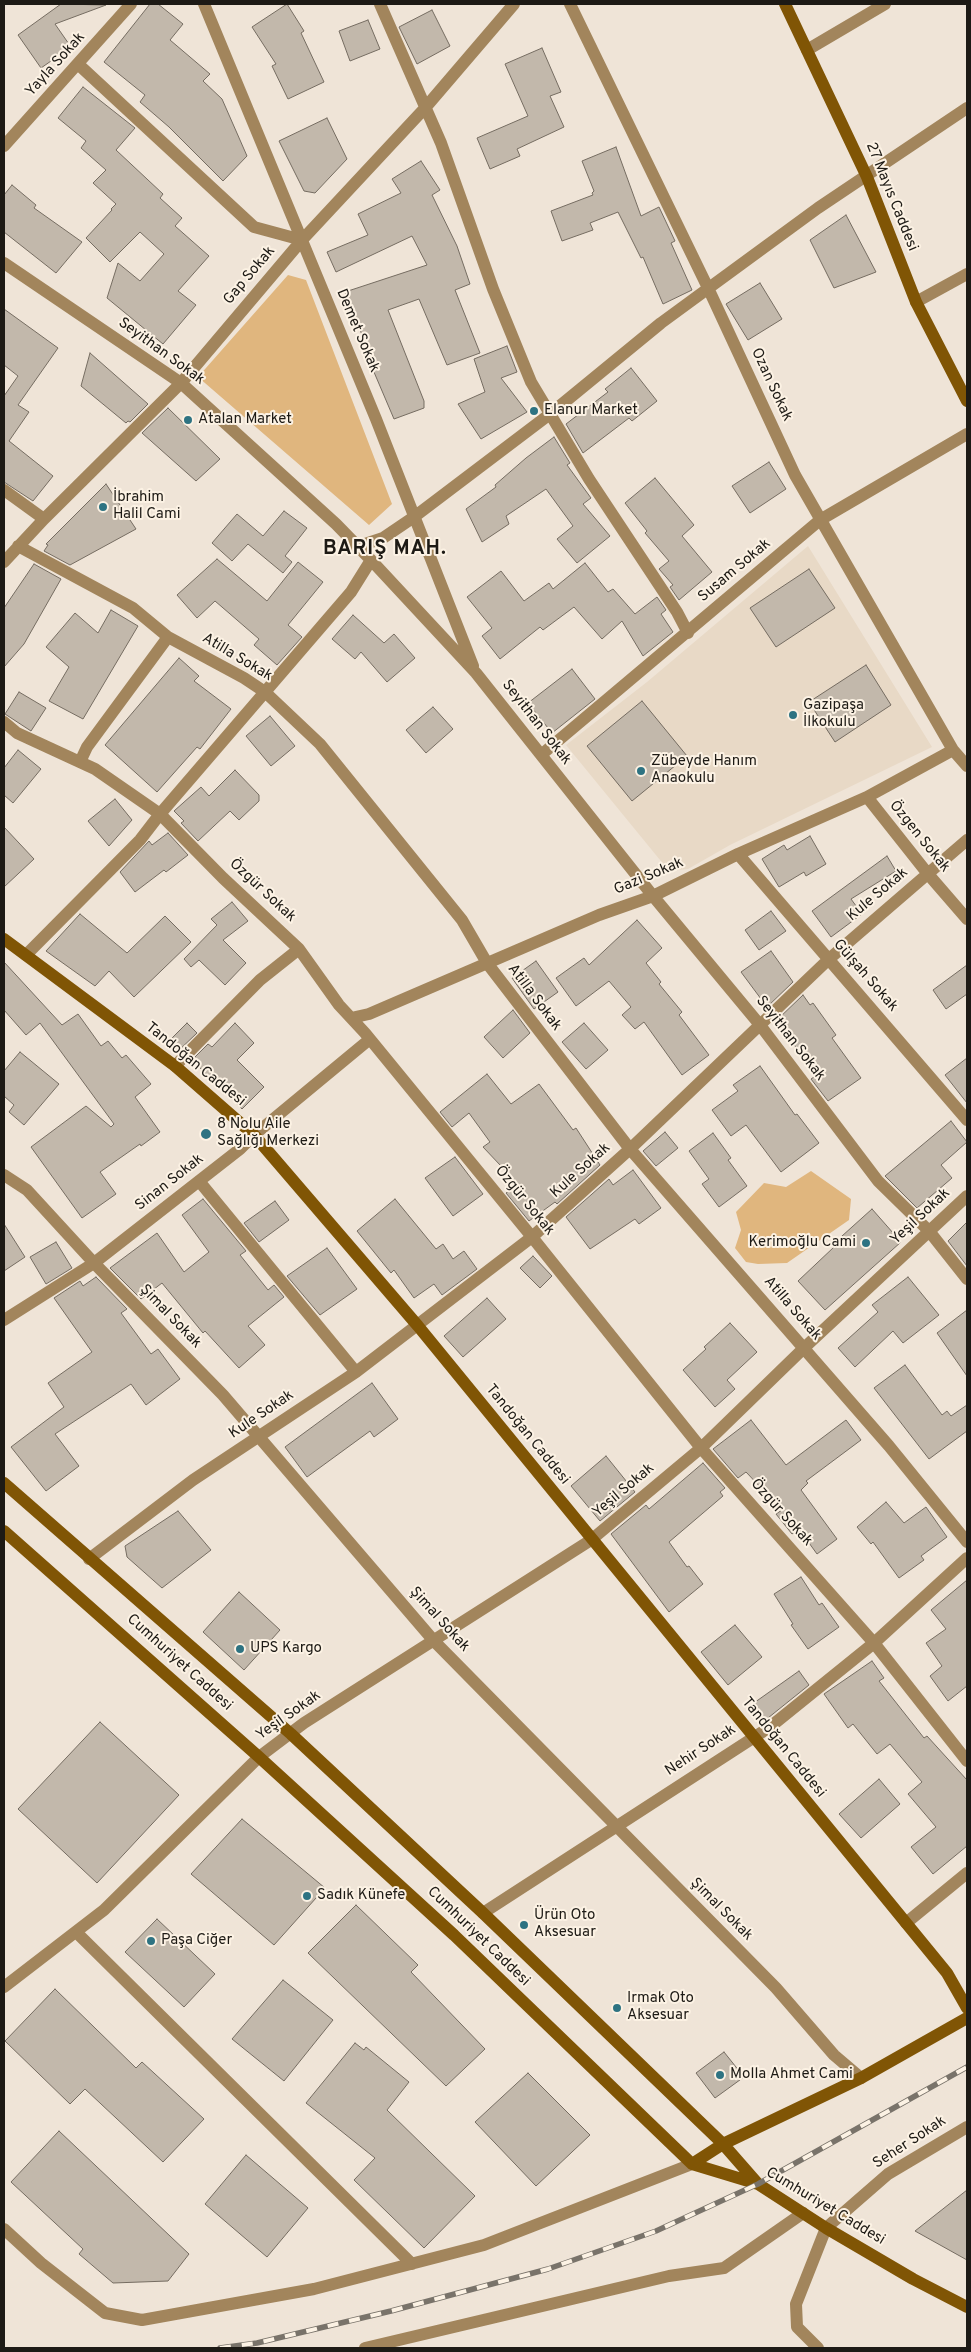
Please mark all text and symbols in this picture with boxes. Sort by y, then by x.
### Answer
street label: Yayla Sokak [22,29,90,101]
street label: 27 Mayıs Caddesi [861,140,921,254]
street label: Gap Sokak [220,243,280,309]
street label: Demet Sokak [331,287,383,375]
street label: Seyithan Sokak [114,315,208,389]
street label: Ozan Sokak [746,345,796,425]
place label: Elanur Market [544,402,638,420]
marker: Elanur Market [528,405,540,417]
place label: Atalan Market [198,411,292,429]
marker: Atalan Market [182,414,194,426]
place label: İbrahim Halil Cami [113,489,180,524]
marker: İbrahim Halil Cami [97,501,109,513]
street label: Susam Sokak [695,535,775,607]
district label: BARIŞ MAH. [322,538,448,562]
street label: Atilla Sokak [199,630,275,686]
street label: Seyithan Sokak [497,677,575,769]
place label: Gazipaşa İlkokulu [803,697,864,732]
marker: Gazipaşa İlkokulu [787,709,799,721]
place label: Zübeyde Hanım Anaokulu [651,753,757,788]
marker: Zübeyde Hanım Anaokulu [635,765,647,777]
street label: Özgen Sokak [885,797,953,877]
street label: Gazi Sokak [612,854,686,900]
street label: Özgür Sokak [225,855,299,927]
street label: Kule Sokak [844,864,912,926]
street label: Gülşah Sokak [829,936,901,1016]
street label: Atilla Sokak [503,961,565,1035]
street label: Seyithan Sokak [751,993,829,1085]
street label: Tandoğan Caddesi [141,1019,249,1111]
place label: 8 Nolu Aile Sağlığı Merkezi [217,1116,319,1151]
marker: 8 Nolu Aile Sağlığı Merkezi [199,1127,213,1141]
street label: Kule Sokak [547,1139,615,1203]
street label: Sinan Sokak [132,1151,208,1215]
street label: Özgür Sokak [490,1162,558,1240]
street label: Yeşil Sokak [887,1185,955,1249]
place label: Kerimoğlu Cami [748,1234,856,1252]
marker: Kerimoğlu Cami [860,1237,872,1249]
street label: Atilla Sokak [759,1273,825,1345]
street label: Şimal Sokak [135,1281,205,1353]
street label: Tandoğan Caddesi [481,1381,573,1489]
street label: Kule Sokak [226,1387,298,1443]
street label: Yeşil Sokak [590,1460,658,1522]
street label: Özgür Sokak [746,1475,816,1551]
street label: Şimal Sokak [405,1584,473,1656]
street label: Cumhuriyet Caddesi [122,1611,236,1715]
place label: UPS Kargo [250,1640,322,1658]
marker: UPS Kargo [234,1643,246,1655]
street label: Yeşil Sokak [253,1687,325,1745]
street label: Tandoğan Caddesi [737,1694,829,1802]
street label: Nehir Sokak [662,1721,740,1781]
street label: Şimal Sokak [686,1875,756,1945]
street label: Cumhuriyet Caddesi [423,1883,533,1991]
place label: Sadık Künefe [317,1887,405,1905]
marker: Sadık Künefe [301,1890,313,1902]
place label: Ürün Oto Aksesuar [534,1907,596,1942]
marker: Ürün Oto Aksesuar [518,1919,530,1931]
place label: Paşa Ciğer [161,1932,232,1950]
marker: Paşa Ciğer [145,1935,157,1947]
place label: Irmak Oto Aksesuar [627,1990,694,2025]
marker: Irmak Oto Aksesuar [611,2002,623,2014]
place label: Molla Ahmet Cami [730,2066,853,2084]
marker: Molla Ahmet Cami [714,2069,726,2081]
street label: Seher Sokak [870,2113,950,2173]
street label: Cumhuriyet Caddesi [762,2164,888,2250]

